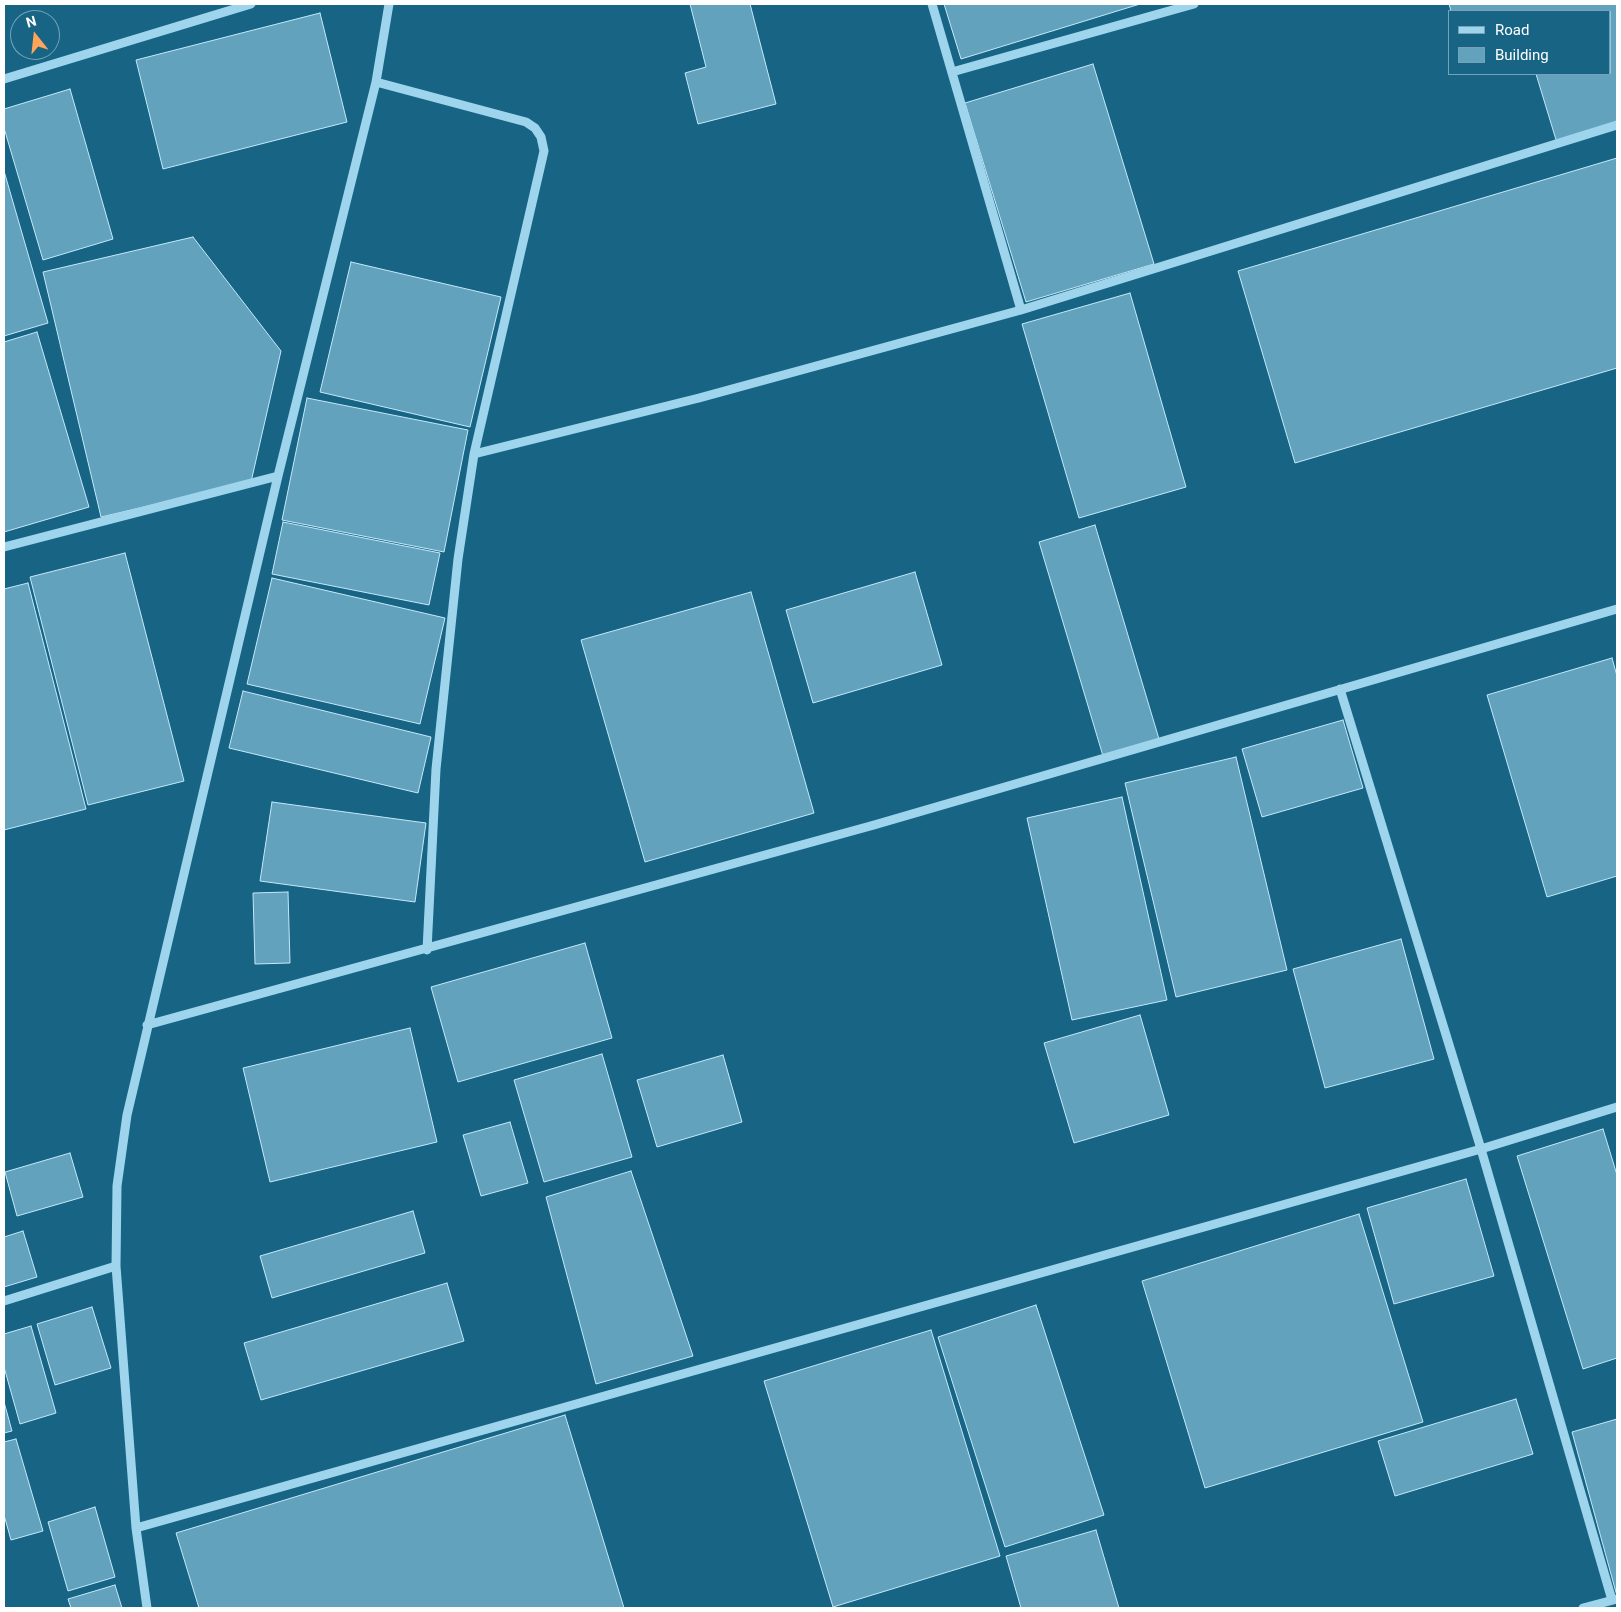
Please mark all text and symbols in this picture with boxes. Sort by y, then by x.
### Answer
north arrow [10,10,60,60]
legend [1448,10,1611,75]
text: N [24,12,38,31]
text: Road [1495,21,1529,39]
text: Building [1495,46,1549,64]

